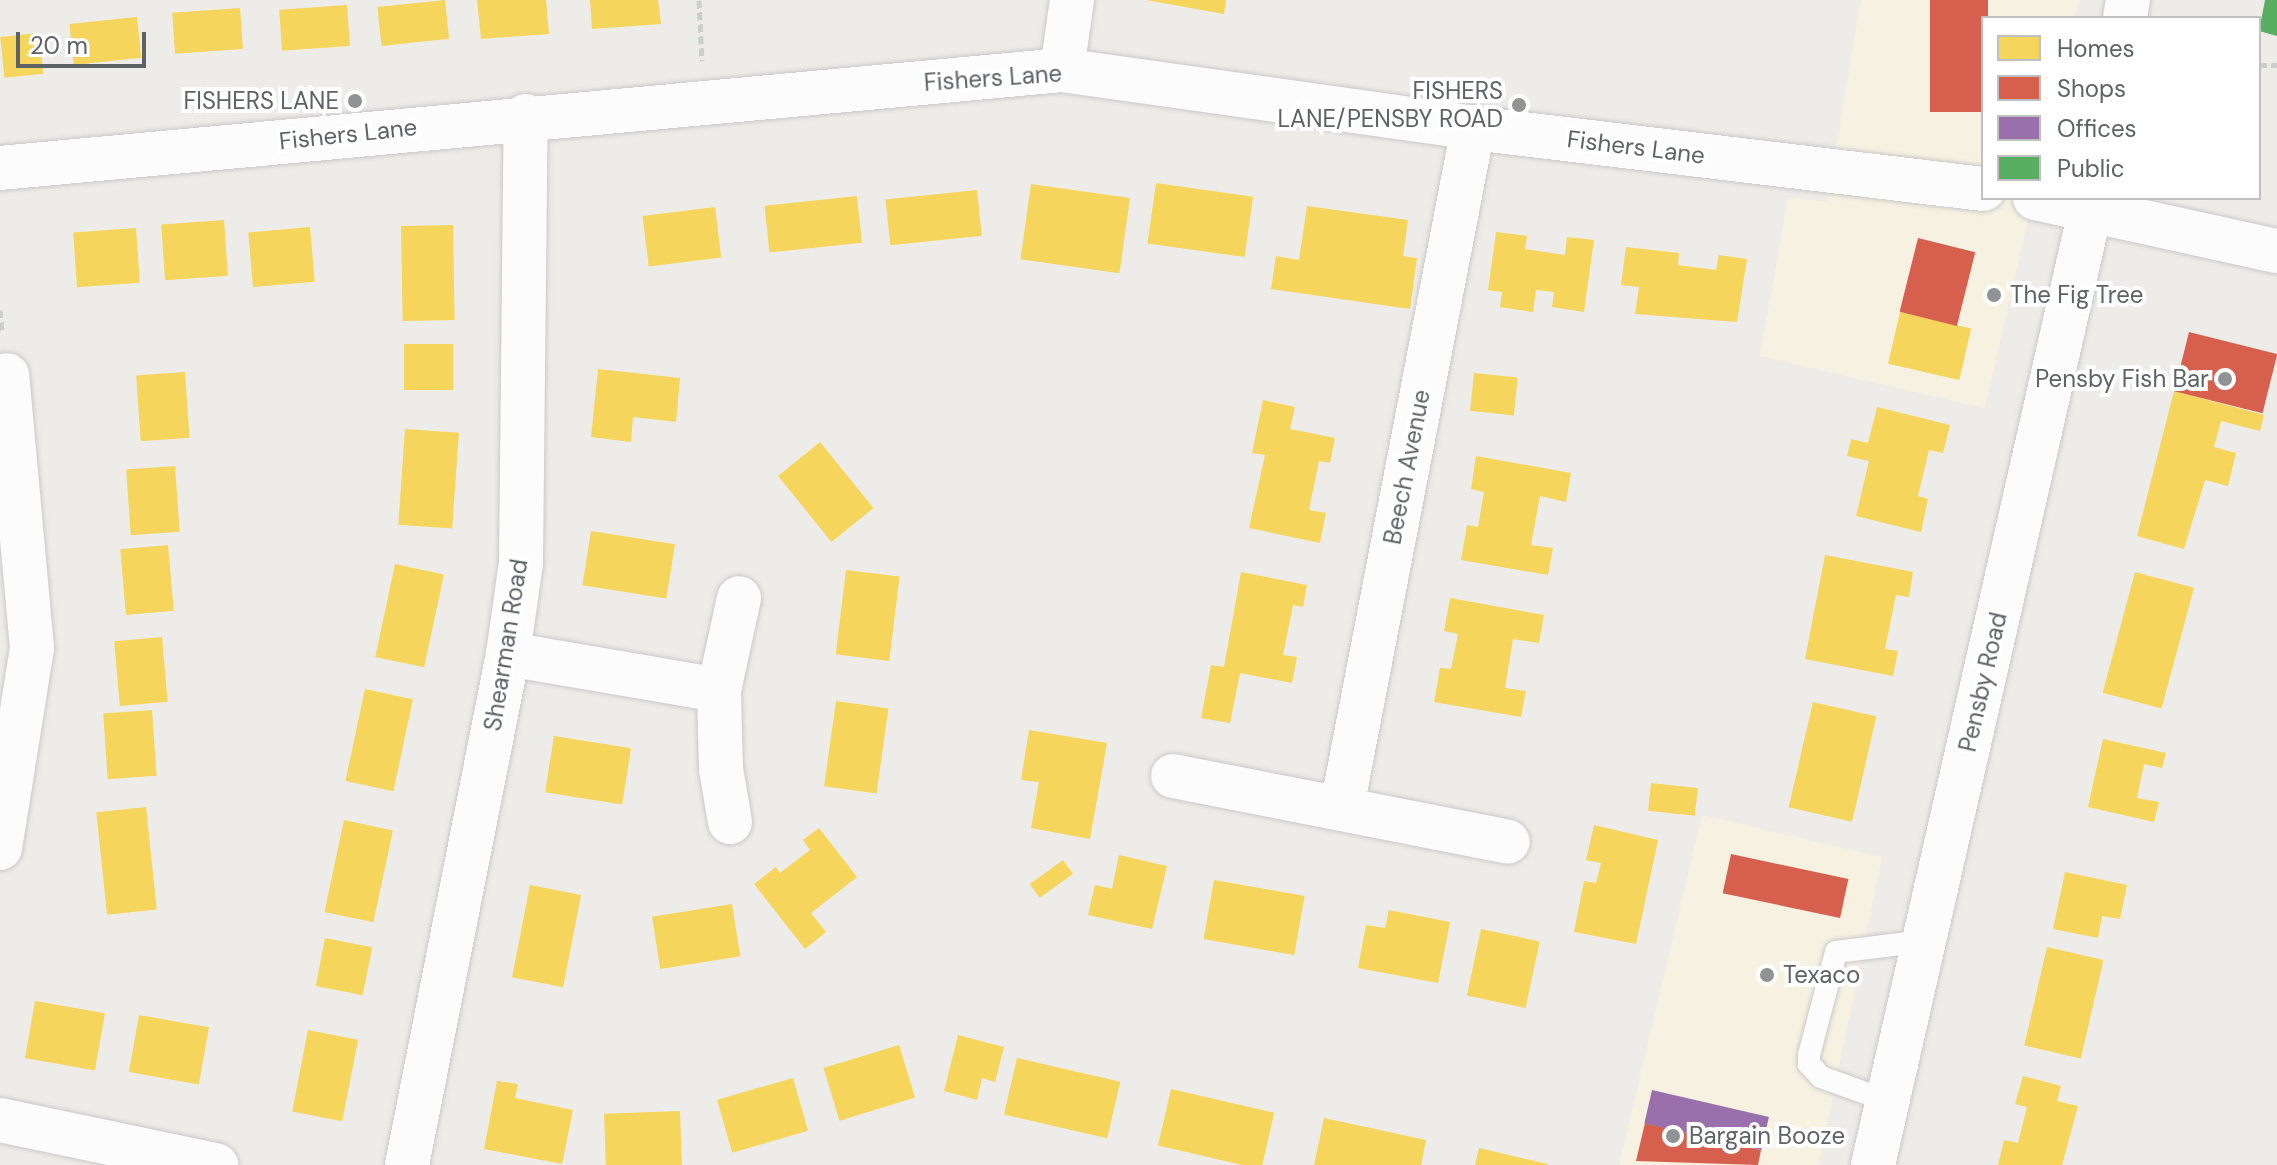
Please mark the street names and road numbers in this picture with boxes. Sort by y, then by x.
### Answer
street label: Fishers Lane [923,59,1063,97]
street label: Fishers Lane [278,112,418,156]
street label: Fishers Lane [1566,124,1706,170]
street label: Beech Avenue [1378,387,1436,547]
street label: Shearman Road [478,557,534,733]
street label: Pensby Road [1953,609,2013,755]

